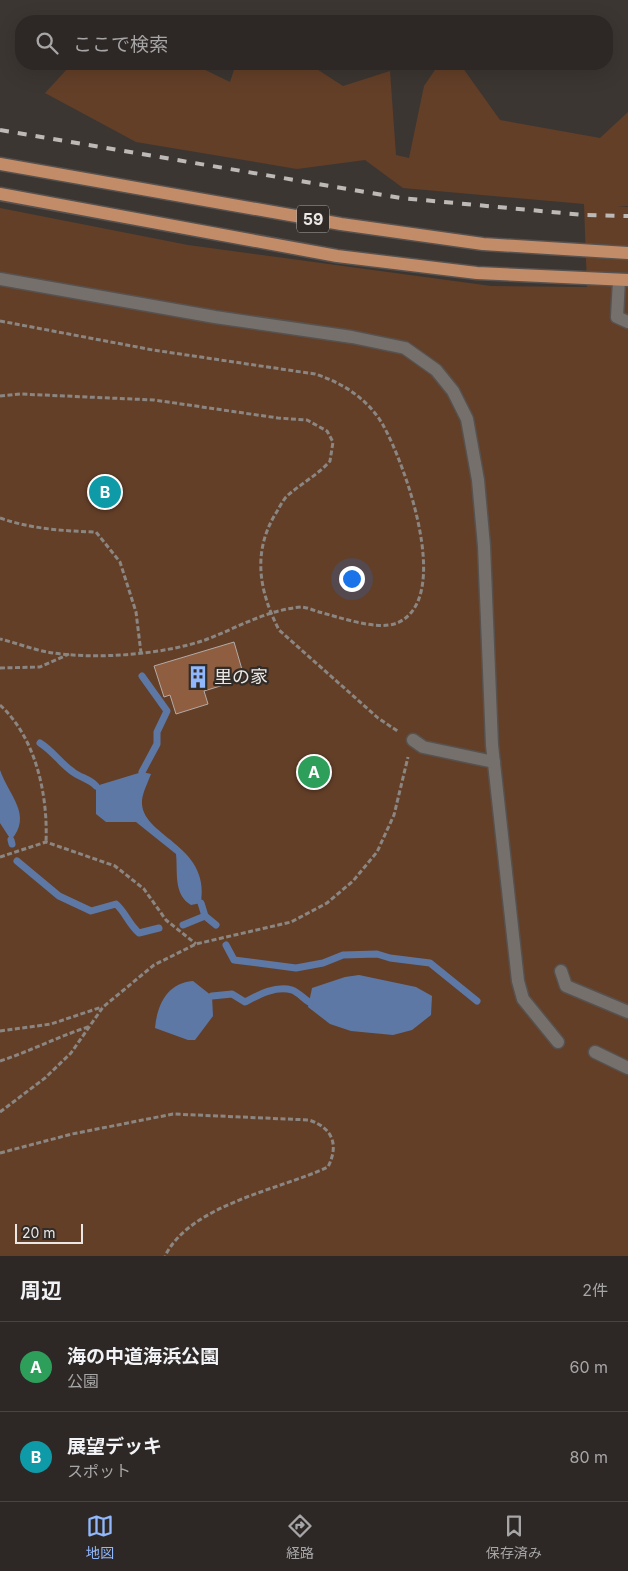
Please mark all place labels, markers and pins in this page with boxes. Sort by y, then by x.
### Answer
pin: B [89,473,121,511]
building icon: 里の家 [185,664,211,690]
place label: 里の家 [214,666,268,687]
pin: A [298,753,330,791]

